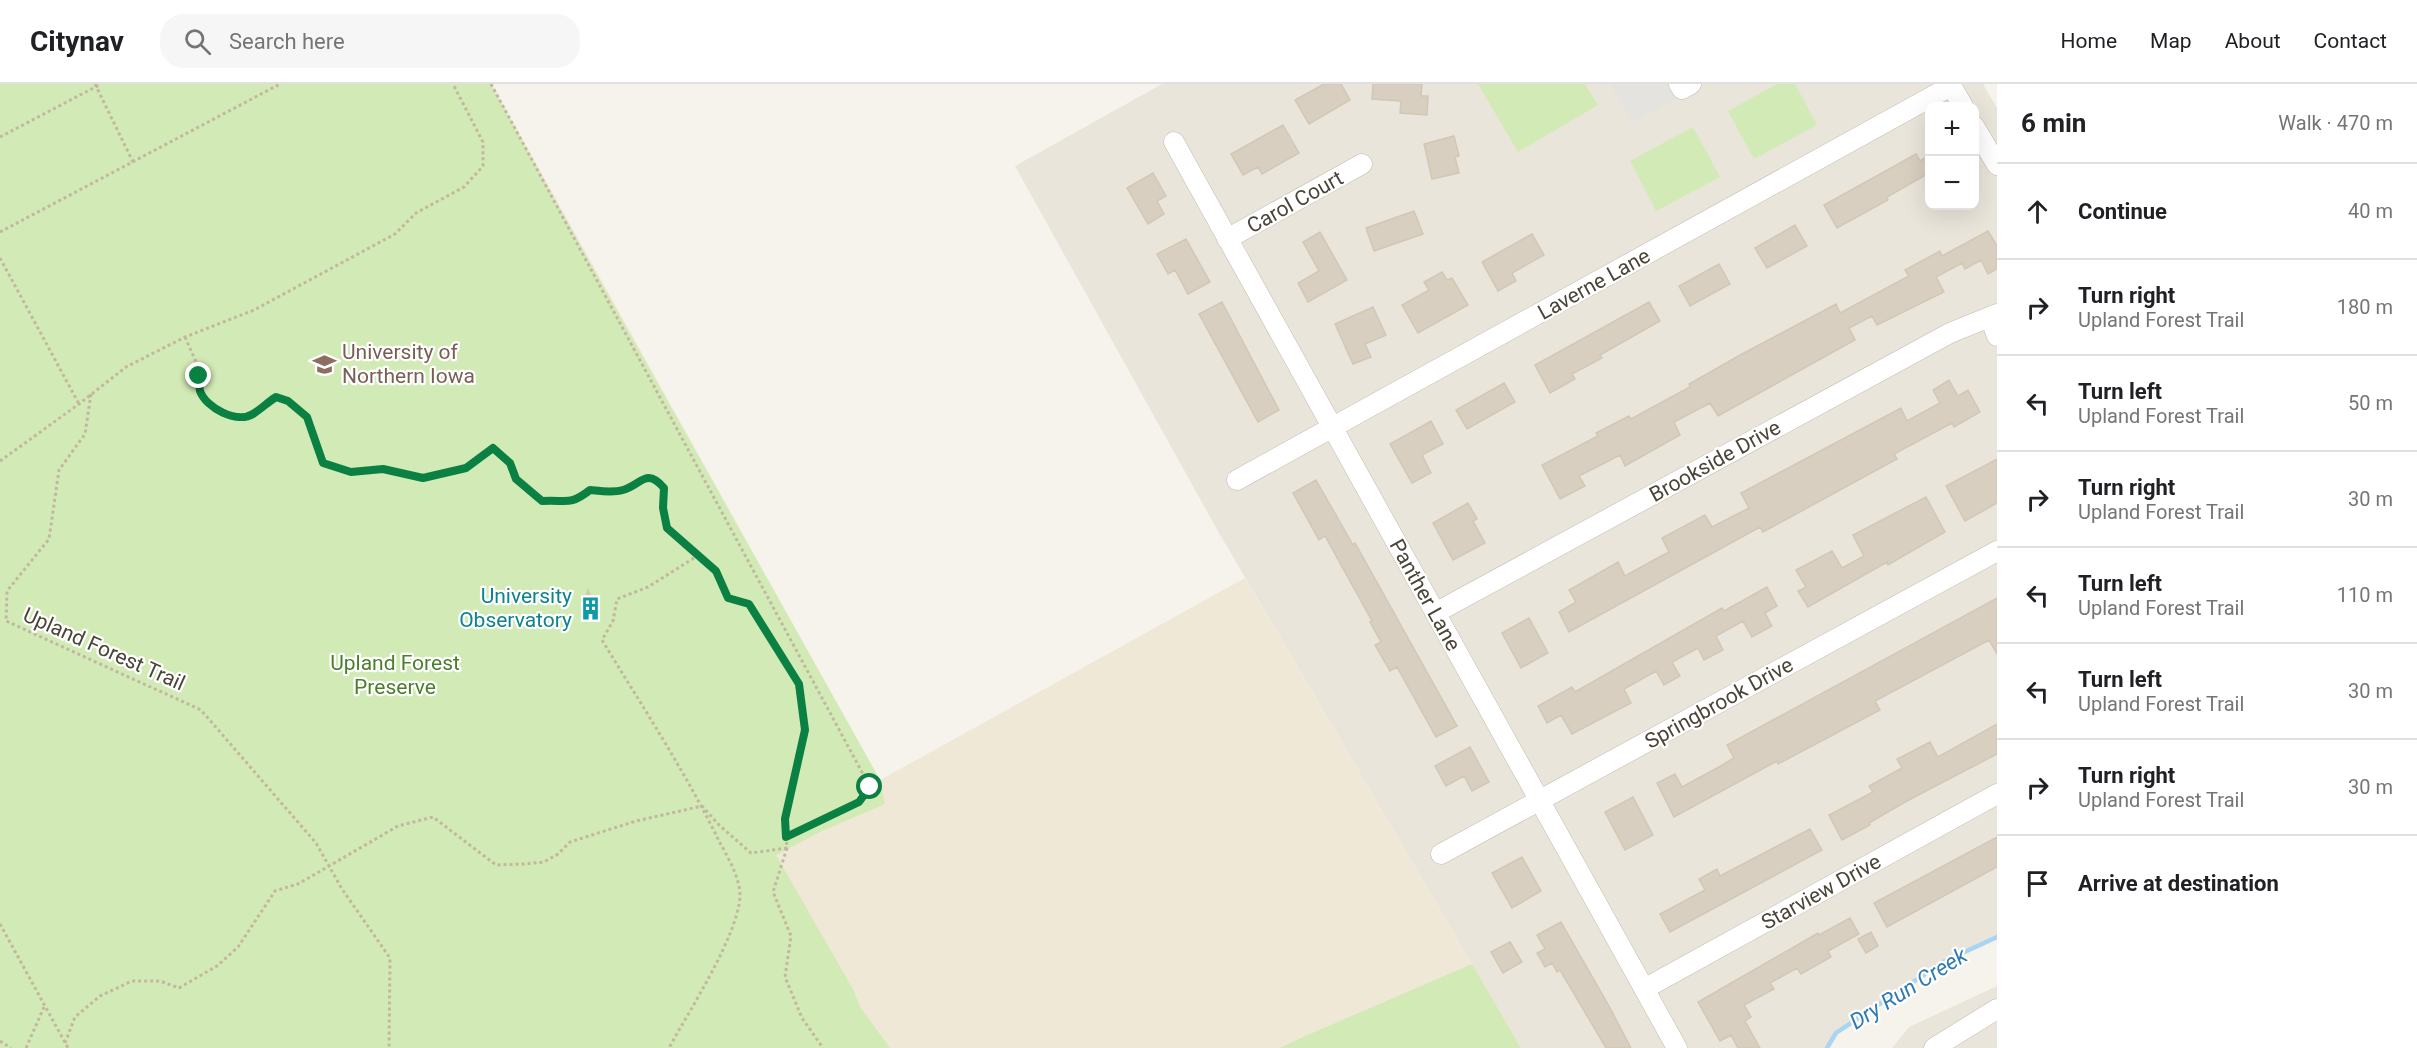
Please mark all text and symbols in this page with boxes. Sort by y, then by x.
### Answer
search box [160,14,580,68]
text: Citynav [30,25,124,58]
icon: search [181,25,214,58]
text: Search here [229,29,345,54]
text: Home [2061,29,2117,53]
text: Map [2150,29,2192,53]
text: About [2225,29,2281,53]
text: Contact [2314,29,2387,53]
map controls [1925,102,1979,210]
button: + [1925,102,1979,156]
text: 6 min [2021,108,2086,138]
text: Walk · 470 m [2278,111,2393,135]
button: − [1925,156,1979,210]
street label: Carol Court [1243,166,1347,238]
icon: ahead [2021,195,2054,228]
text: Continue [2078,199,2167,224]
text: 40 m [2348,199,2393,223]
street label: Laverne Lane [1534,243,1654,325]
text: Turn right [2078,283,2175,308]
icon: right [2021,291,2054,324]
text: 180 m [2337,295,2393,319]
text: Upland Forest Trail [2078,308,2244,332]
place label: University of Northern Iowa [342,340,475,388]
school or university icon: University of Northern Iowa [311,351,337,377]
route end [185,362,211,388]
text: Turn left [2078,379,2162,404]
icon: left [2021,387,2054,420]
text: 50 m [2348,391,2393,415]
text: Upland Forest Trail [2078,404,2244,428]
street label: Brookside Drive [1645,415,1785,507]
text: Turn right [2078,475,2175,500]
icon: right [2021,483,2054,516]
text: 30 m [2348,487,2393,511]
text: Upland Forest Trail [2078,500,2244,524]
street label: Panther Lane [1385,535,1465,655]
text: Turn left [2078,571,2162,596]
icon: left [2021,579,2054,612]
text: 110 m [2337,583,2393,607]
place label: University Observatory [459,584,572,632]
building icon: University Observatory [577,595,603,621]
text: Upland Forest Trail [2078,596,2244,620]
street label: Upland Forest Trail [19,603,189,695]
park label: Upland Forest Preserve [330,651,460,699]
street label: Springbrook Drive [1641,652,1797,754]
text: Turn left [2078,667,2162,692]
icon: left [2021,675,2054,708]
text: 30 m [2348,679,2393,703]
text: Upland Forest Trail [2078,692,2244,716]
text: Turn right [2078,763,2175,788]
icon: right [2021,771,2054,804]
route start [856,773,882,799]
text: 30 m [2348,775,2393,799]
text: Upland Forest Trail [2078,788,2244,812]
street label: Starview Drive [1757,849,1885,935]
icon: arrive [2021,867,2054,900]
text: Arrive at destination [2078,871,2279,896]
water label: Dry Run Creek [1845,942,1972,1034]

